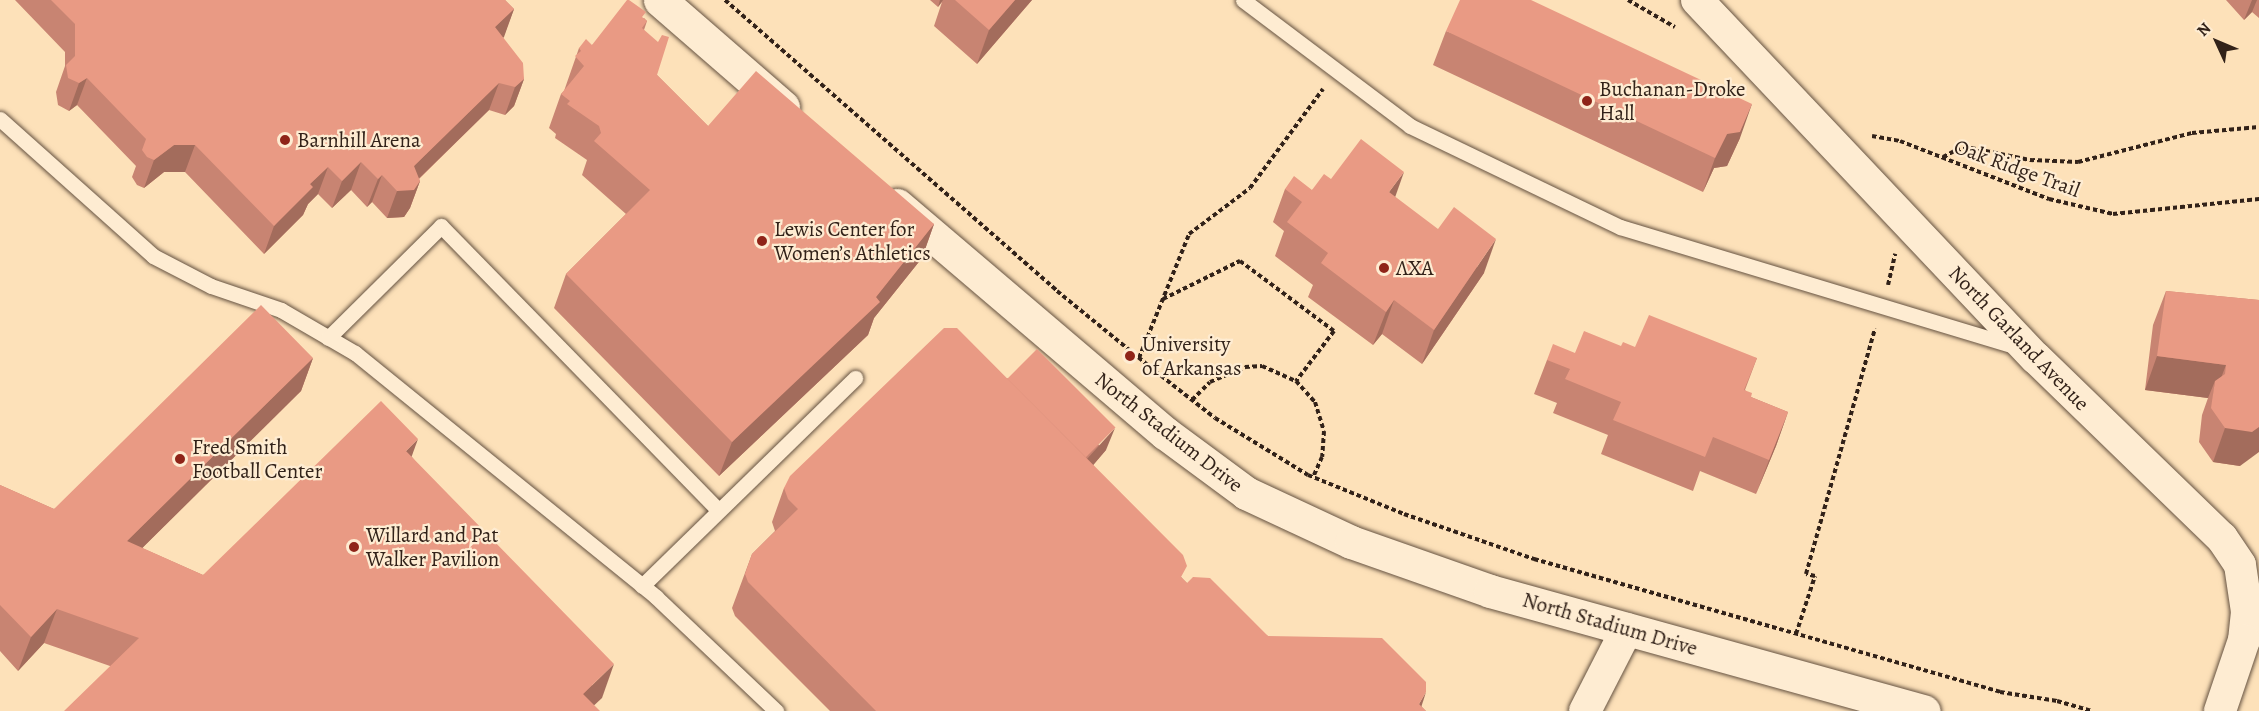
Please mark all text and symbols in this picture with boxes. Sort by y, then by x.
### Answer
north arrow [2187,12,2247,72]
text: N [2192,18,2216,41]
place label: Buchanan-Droke Hall [1599,76,1745,126]
marker: Buchanan-Droke Hall [1580,94,1594,108]
place label: Barnhill Arena [297,127,421,153]
marker: Barnhill Arena [278,133,292,147]
street label: Oak Ridge Trail [1951,134,2083,202]
place label: Lewis Center for Women’s Athletics [774,216,931,266]
marker: Lewis Center for Women’s Athletics [755,234,769,248]
place label: ΛΧΑ [1396,255,1434,281]
street label: North Garland Avenue [1943,260,2095,416]
marker: ΛΧΑ [1377,261,1391,275]
place label: University of Arkansas [1142,331,1241,381]
marker: University of Arkansas [1123,349,1137,363]
street label: North Stadium Drive [1090,366,1248,498]
place label: Fred Smith Football Center [192,434,323,484]
marker: Fred Smith Football Center [173,452,187,466]
place label: Willard and Pat Walker Pavilion [366,522,499,572]
marker: Willard and Pat Walker Pavilion [347,540,361,554]
street label: North Stadium Drive [1520,587,1700,661]

